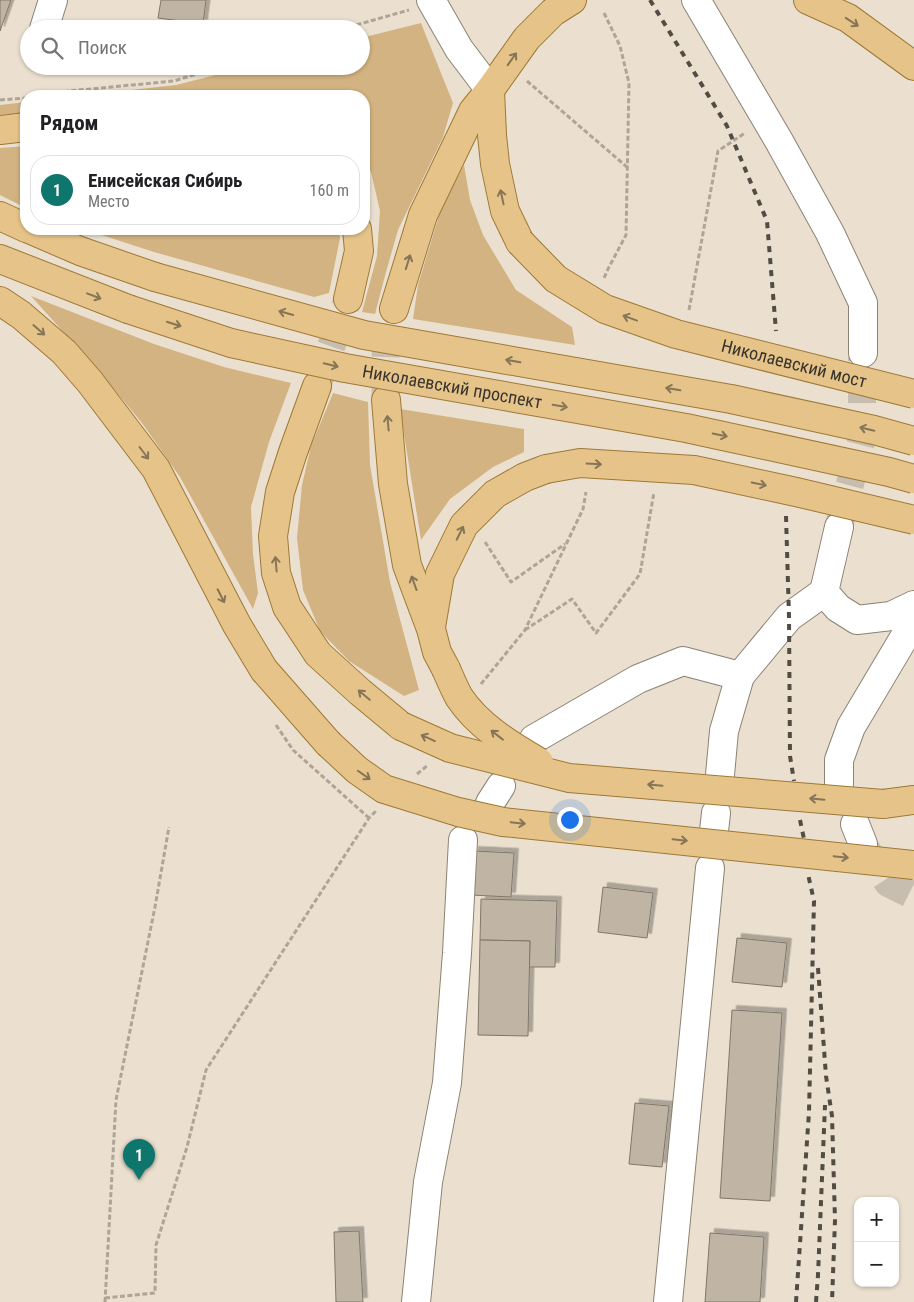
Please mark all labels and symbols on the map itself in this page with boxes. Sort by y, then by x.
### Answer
one-way arrow [844,17,858,27]
one-way arrow [507,52,517,66]
one-way arrow [497,189,506,205]
one-way arrow [404,255,413,270]
one-way arrow [86,292,101,301]
one-way arrow [279,308,295,318]
one-way arrow [622,313,638,322]
one-way arrow [166,320,182,330]
one-way arrow [32,324,45,336]
street label: Николаевский мост [719,335,869,392]
one-way arrow [506,356,522,366]
street label: Николаевский проспект [361,360,544,413]
one-way arrow [323,361,339,371]
one-way arrow [666,384,682,394]
one-way arrow [552,401,568,411]
one-way arrow [383,416,393,432]
one-way arrow [859,424,875,433]
one-way arrow [712,431,728,441]
one-way arrow [139,446,149,460]
one-way arrow [586,459,602,468]
one-way arrow [750,480,766,489]
one-way arrow [456,526,465,541]
one-way arrow [271,557,280,573]
one-way arrow [409,576,418,591]
one-way arrow [217,588,226,603]
one-way arrow [357,690,370,701]
one-way arrow [490,730,504,740]
one-way arrow [421,733,436,743]
one-way arrow [357,770,371,780]
one-way arrow [647,781,663,790]
one-way arrow [809,794,825,803]
your location [557,807,583,833]
one-way arrow [510,818,526,828]
one-way arrow [671,835,687,845]
one-way arrow [833,852,849,862]
pin: 1 [123,1139,155,1180]

